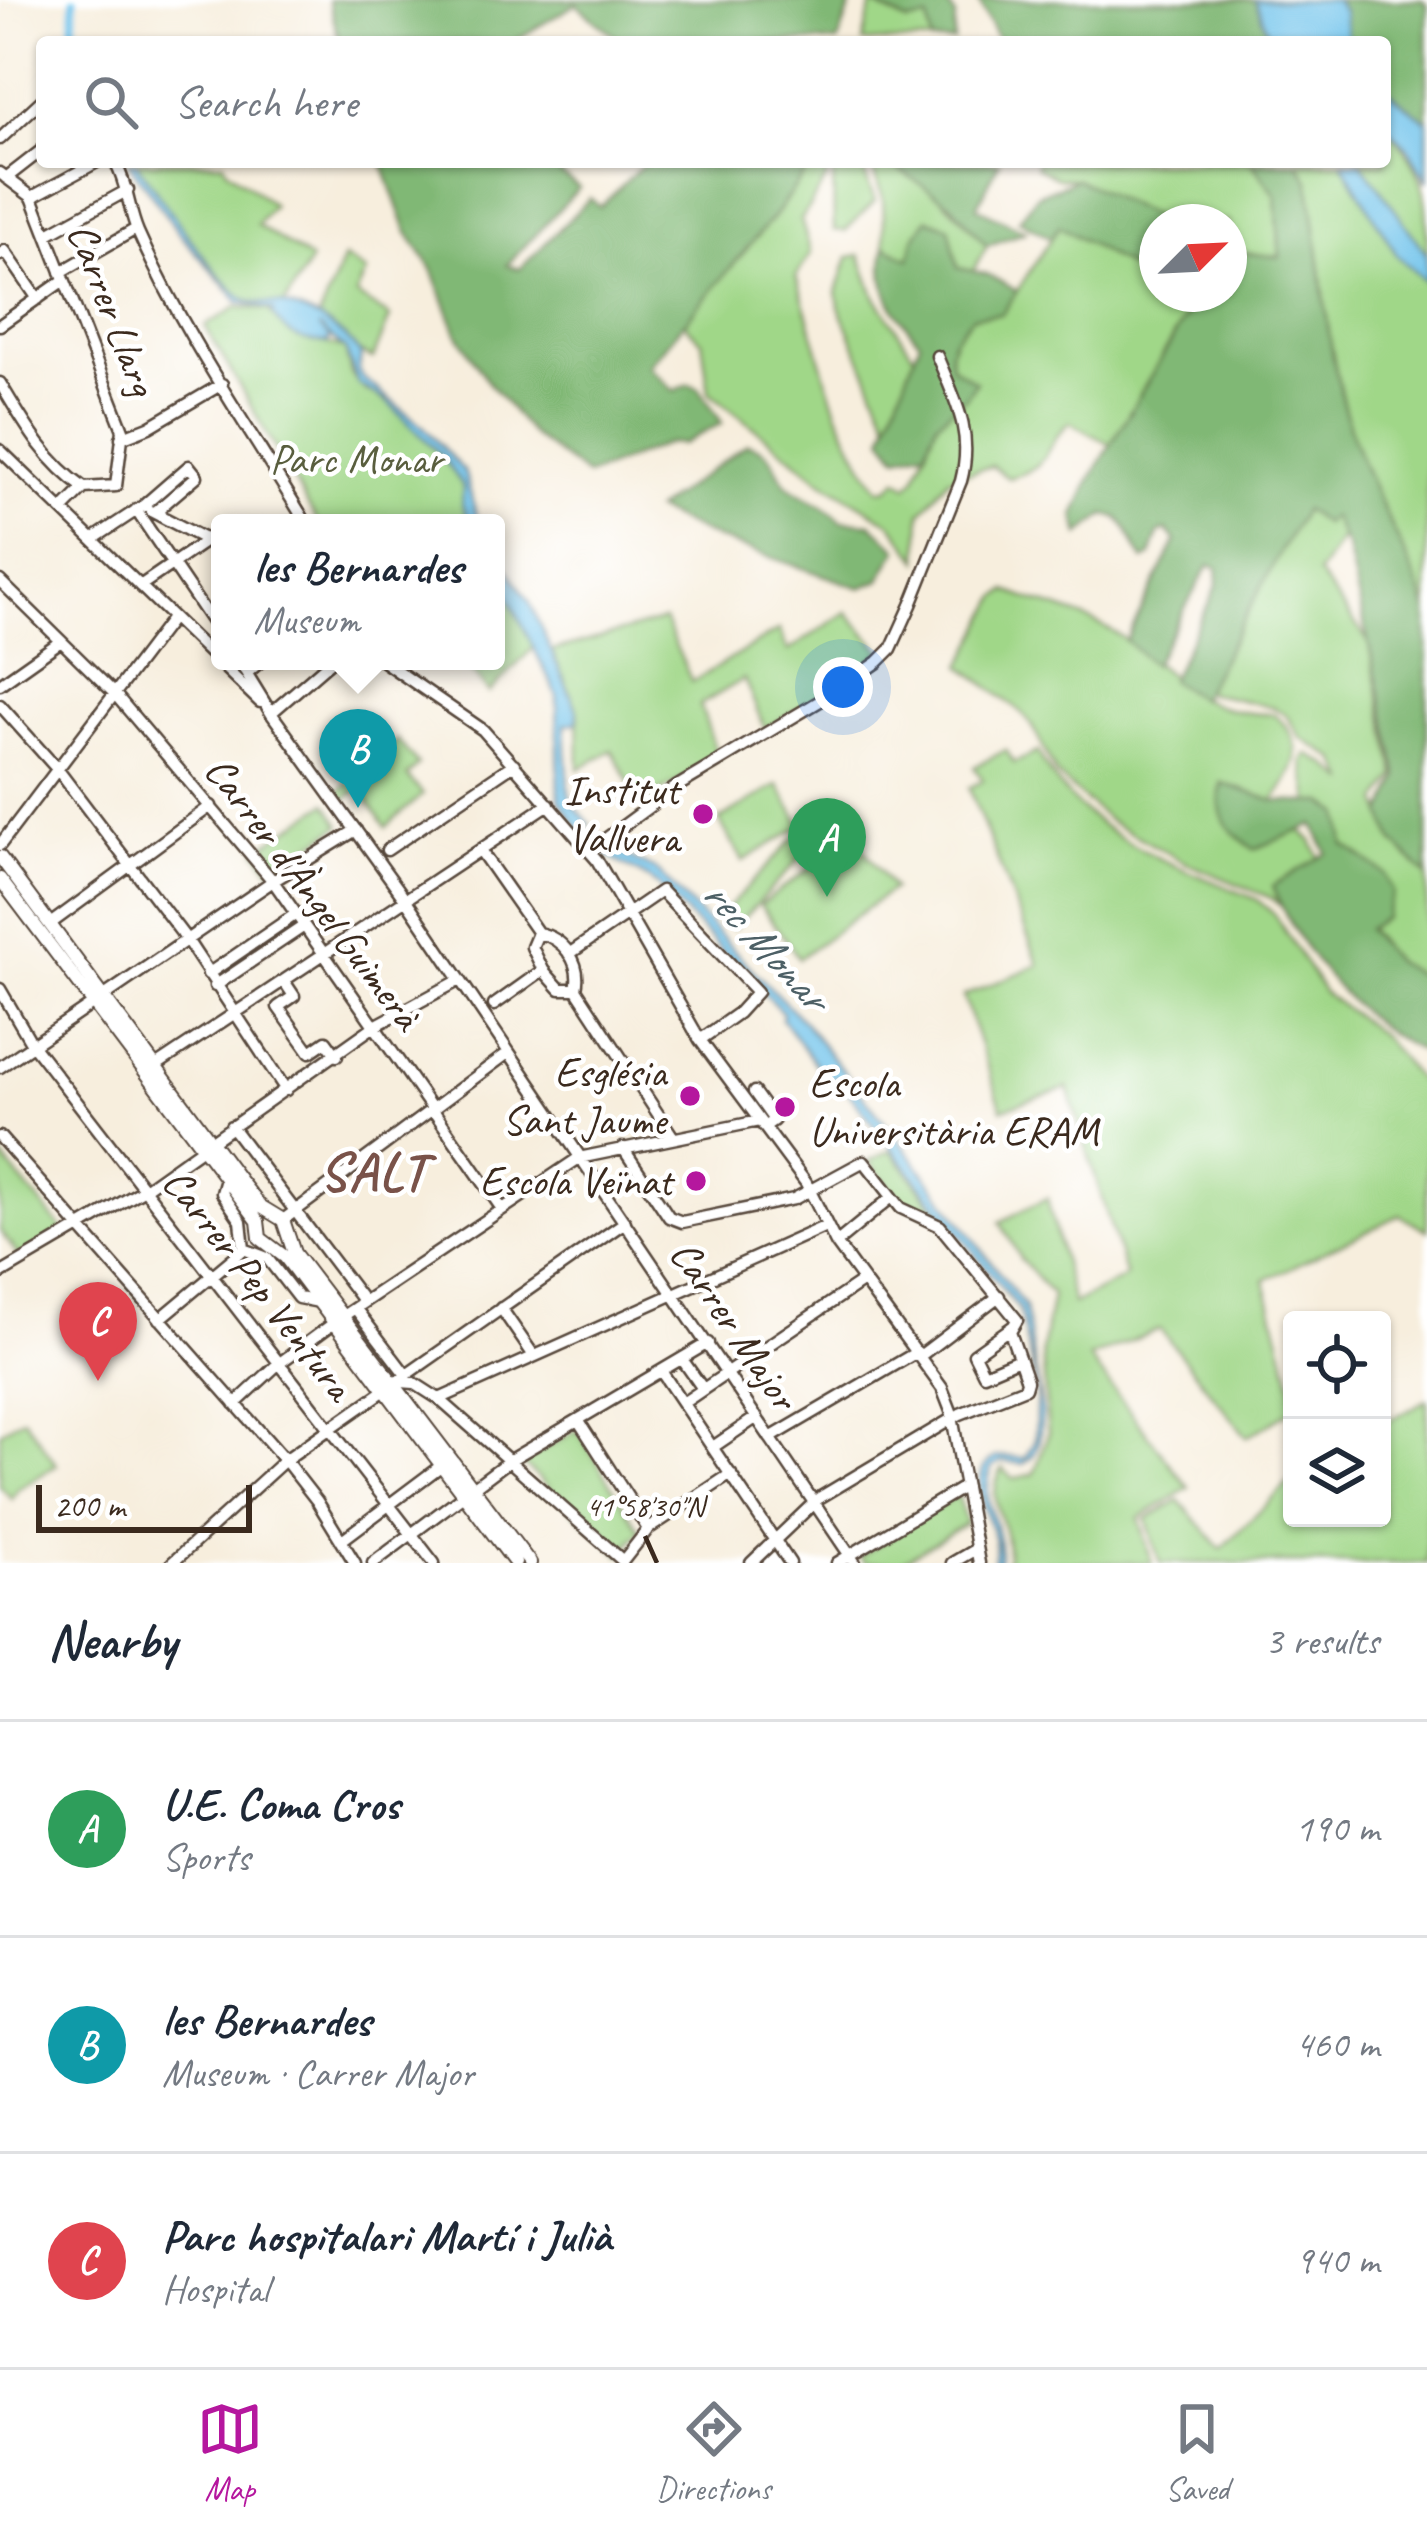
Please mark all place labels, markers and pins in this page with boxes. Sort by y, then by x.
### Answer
pin: B [319,709,397,808]
place label: Institut Vallvera [564,764,683,865]
pin: A [788,798,866,897]
marker: Institut Vallvera [690,801,716,827]
place label: Església Sant Jaume [502,1046,669,1147]
place label: Escola Universitària ERAM [809,1057,1101,1158]
marker: Església Sant Jaume [677,1083,703,1109]
marker: Escola Universitària ERAM [772,1094,798,1120]
place label: Escola Veïnat [480,1155,676,1208]
marker: Escola Veïnat [683,1168,709,1194]
pin: C [59,1282,137,1381]

